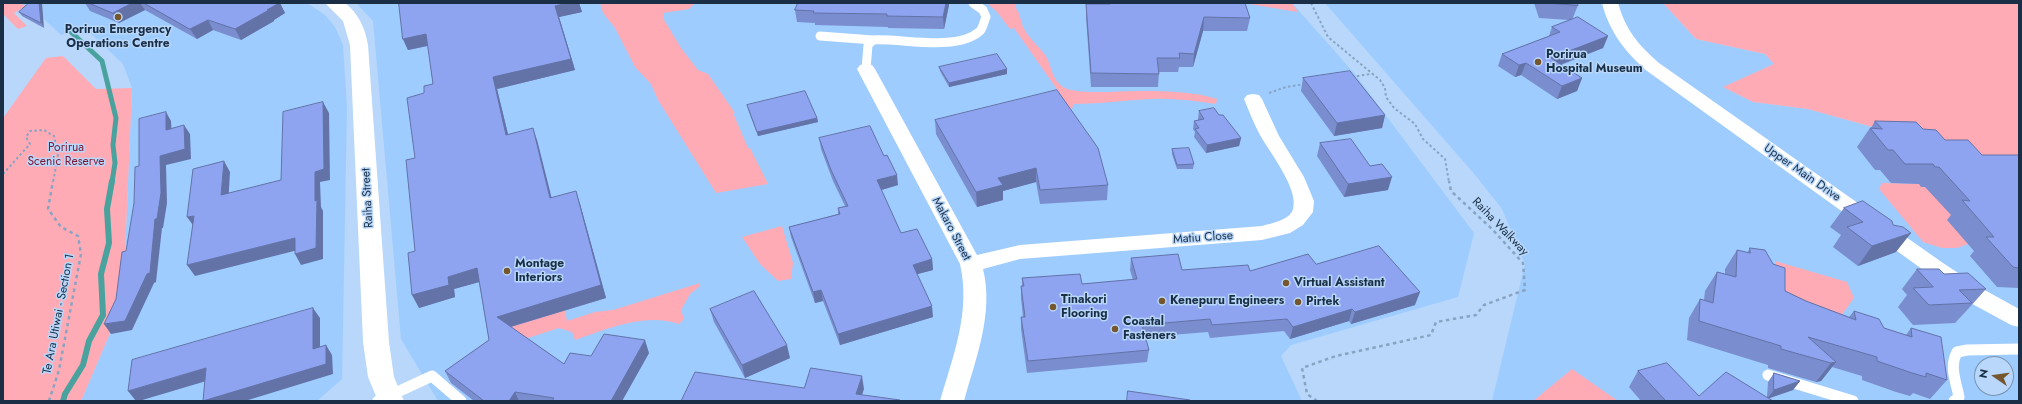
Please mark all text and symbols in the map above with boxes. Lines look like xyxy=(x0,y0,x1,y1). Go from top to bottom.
marker: Porirua Emergency Operations Centre xyxy=(113,12,123,22)
place label: Porirua Emergency Operations Centre xyxy=(65,23,171,51)
place label: Porirua Hospital Museum xyxy=(1546,48,1643,76)
marker: Porirua Hospital Museum xyxy=(1533,57,1543,67)
park label: Porirua Scenic Reserve xyxy=(28,141,104,169)
street label: Upper Main Drive xyxy=(1761,141,1843,205)
street label: Raiha Street xyxy=(359,168,377,228)
street label: Makaro Street xyxy=(928,195,974,263)
street label: Raiha Walkway xyxy=(1469,195,1531,259)
street label: Matiu Close xyxy=(1173,229,1233,247)
street label: Te Ara Utiwai - Section 1 xyxy=(40,253,78,375)
place label: Montage Interiors xyxy=(515,257,564,285)
marker: Montage Interiors xyxy=(502,266,512,276)
place label: Virtual Assistant xyxy=(1294,276,1385,290)
marker: Virtual Assistant xyxy=(1281,278,1291,288)
place label: Tinakori Flooring xyxy=(1061,293,1107,321)
place label: Kenepuru Engineers xyxy=(1170,294,1284,308)
place label: Pirtek xyxy=(1306,295,1339,309)
marker: Kenepuru Engineers xyxy=(1157,296,1167,306)
marker: Pirtek xyxy=(1293,297,1303,307)
marker: Tinakori Flooring xyxy=(1048,302,1058,312)
place label: Coastal Fasteners xyxy=(1123,315,1176,343)
marker: Coastal Fasteners xyxy=(1110,324,1120,334)
north arrow xyxy=(1974,356,2014,396)
text: N xyxy=(1975,367,1992,380)

